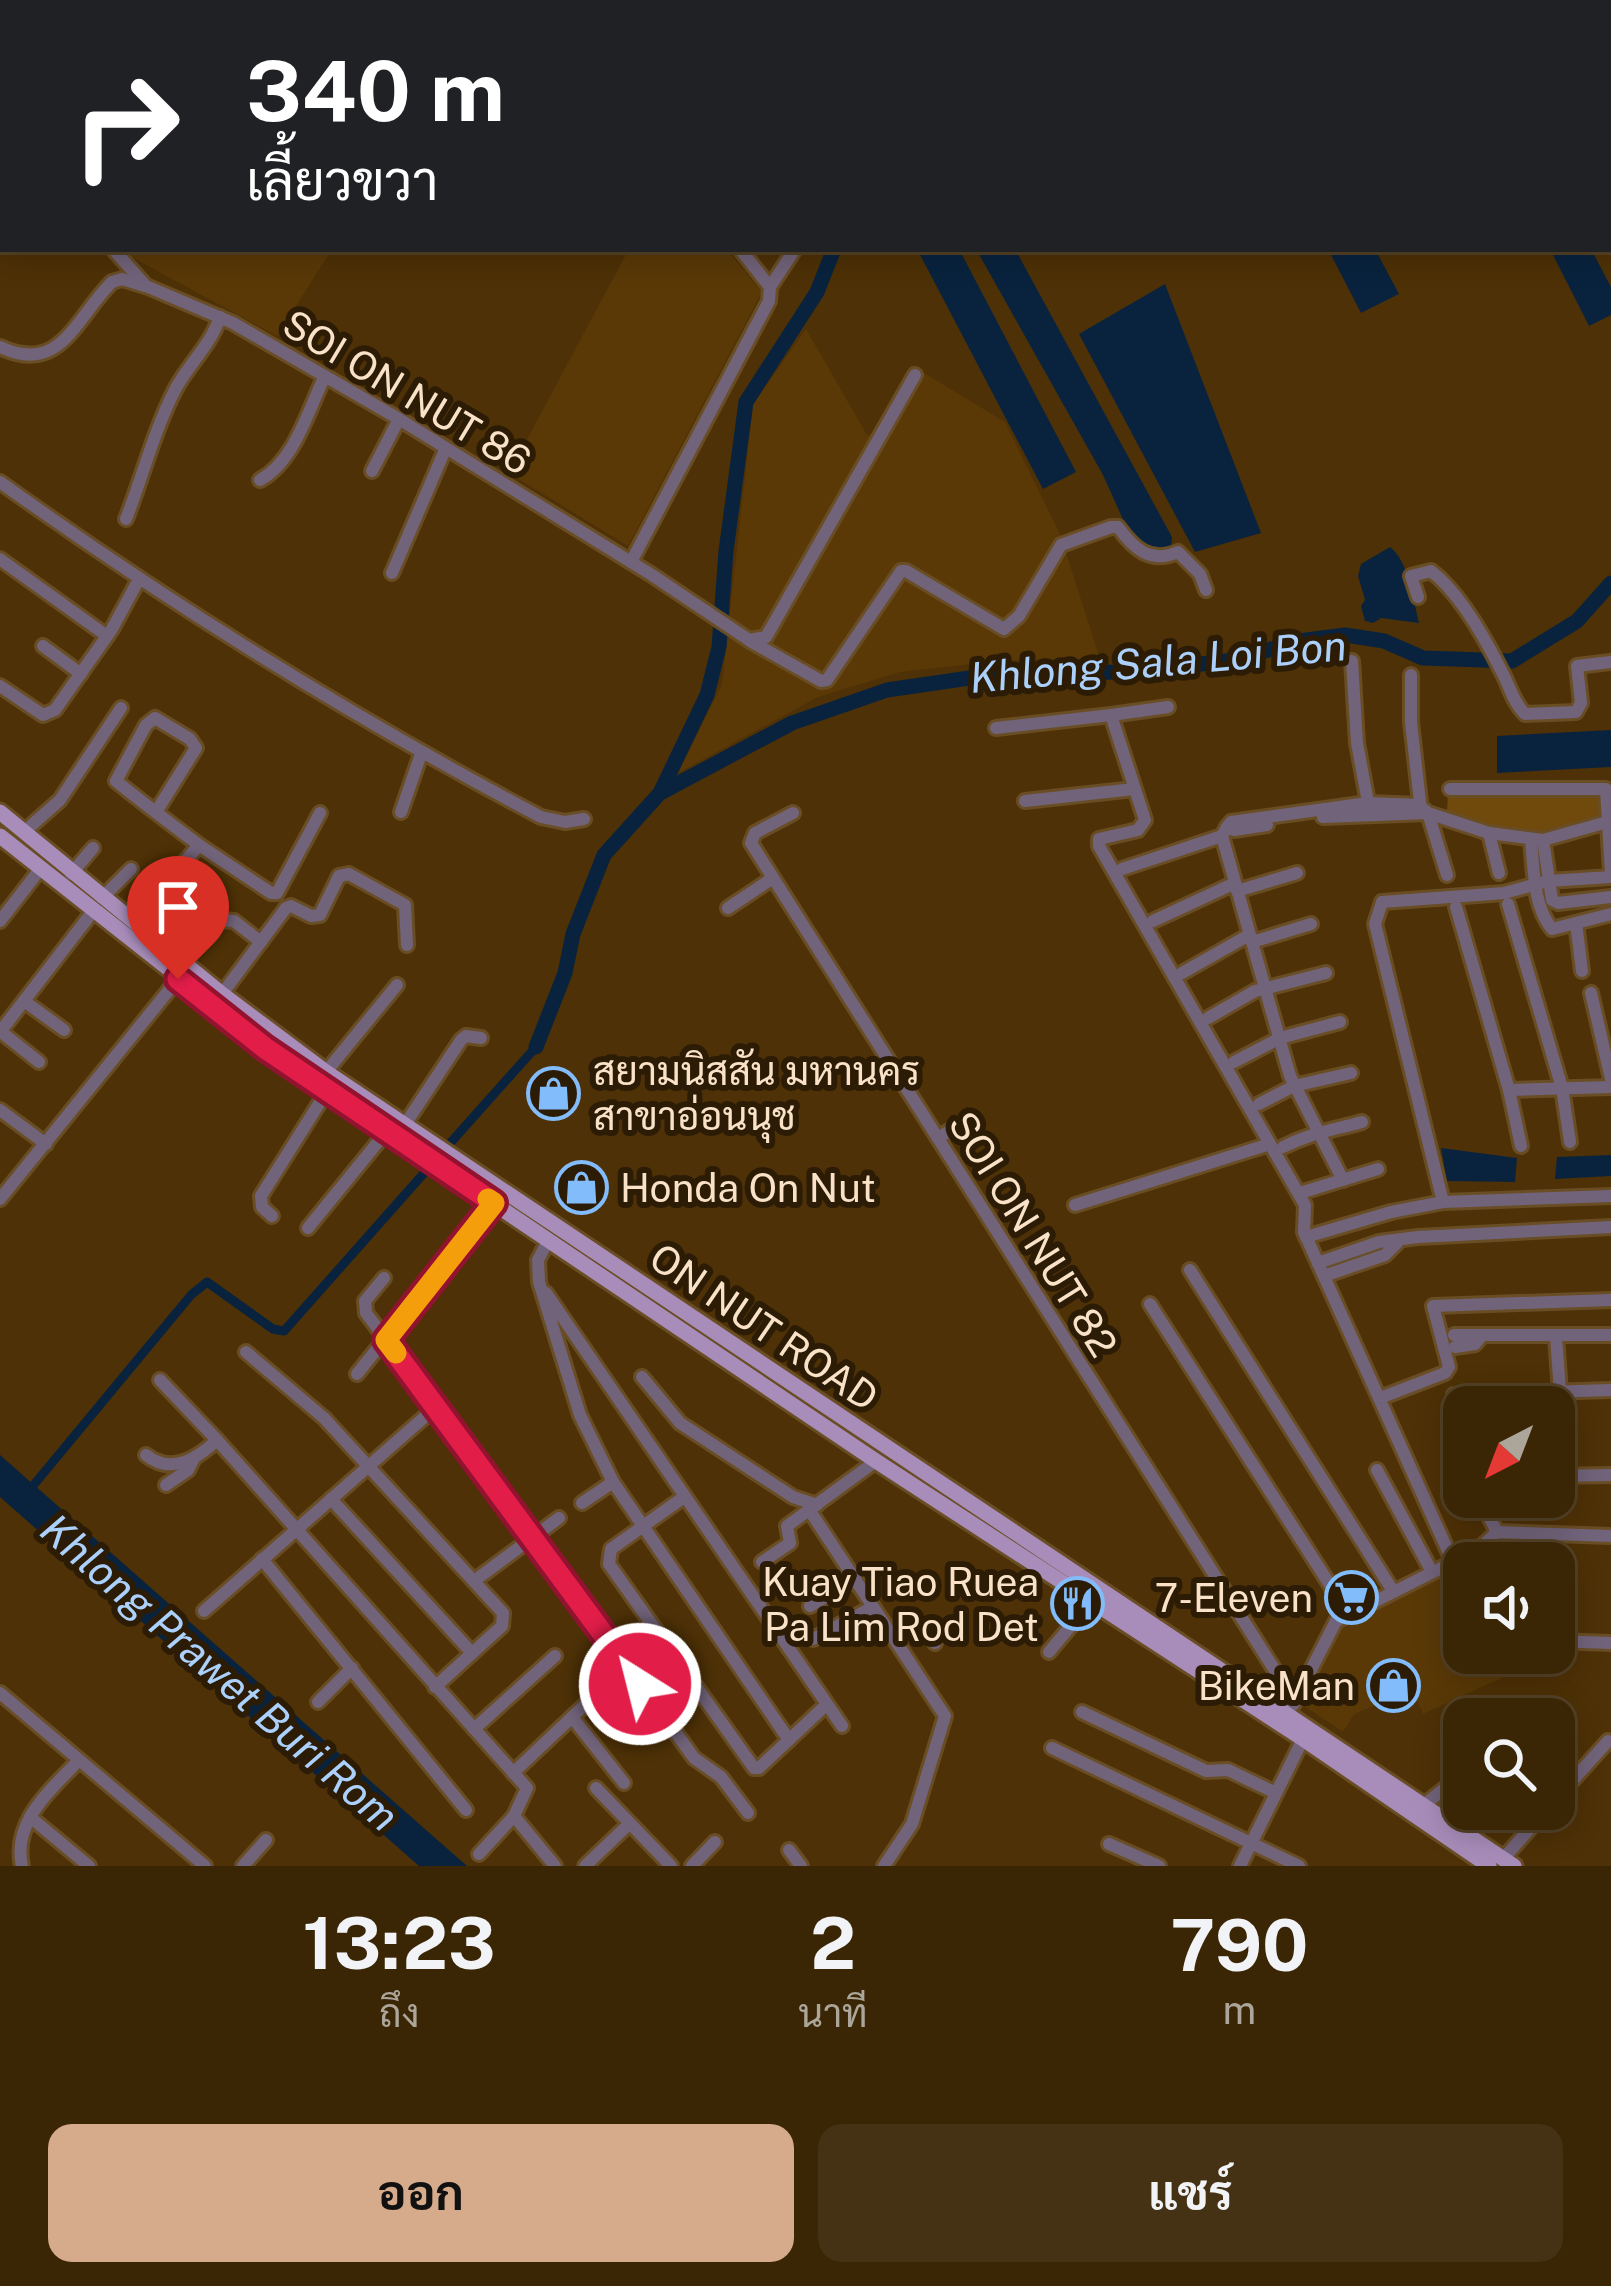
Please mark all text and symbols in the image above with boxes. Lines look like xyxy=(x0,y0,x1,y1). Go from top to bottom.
text: 340 m xyxy=(246,41,505,140)
icon: right xyxy=(48,48,204,204)
text: เลี้ยวขวา xyxy=(246,149,439,212)
street label: SOI ON NUT 86 xyxy=(275,300,539,484)
water label: Khlong Sala Loi Bon xyxy=(968,620,1348,702)
pin xyxy=(127,856,229,979)
icon: arrive xyxy=(145,874,211,940)
place label: สยามนิสสัน มหานคร สาขาอ่อนนุช xyxy=(593,1048,920,1143)
shop icon: สยามนิสสัน มหานคร สาขาอ่อนนุช xyxy=(526,1065,582,1121)
street label: SOI ON NUT 82 xyxy=(939,1103,1127,1365)
shop icon: Honda On Nut xyxy=(553,1160,609,1216)
place label: Honda On Nut xyxy=(620,1165,876,1211)
street label: ON NUT ROAD xyxy=(641,1234,887,1420)
north arrow xyxy=(1443,1386,1575,1518)
map controls xyxy=(1443,1386,1575,1830)
water label: Khlong Prawet Buri Rom xyxy=(31,1504,409,1840)
button: sound xyxy=(1443,1542,1575,1674)
place label: Kuay Tiao Ruea Pa Lim Rod Det xyxy=(762,1559,1039,1650)
supermarket icon: 7-Eleven xyxy=(1324,1570,1380,1626)
place label: 7-Eleven xyxy=(1155,1575,1313,1621)
restaurant icon: Kuay Tiao Ruea Pa Lim Rod Det xyxy=(1050,1576,1106,1632)
position arrow xyxy=(577,1621,703,1747)
shop icon: BikeMan xyxy=(1366,1658,1422,1714)
place label: BikeMan xyxy=(1198,1663,1355,1709)
button: search xyxy=(1443,1698,1575,1830)
text: 13:23 xyxy=(303,1901,496,1985)
text: 2 xyxy=(810,1901,856,1985)
text: 790 xyxy=(1170,1903,1308,1987)
text: m xyxy=(1223,1987,1256,2033)
text: ถึง xyxy=(379,1990,419,2036)
text: นาที xyxy=(798,1990,868,2036)
button: ออก xyxy=(48,2124,794,2262)
button: แชร์ xyxy=(818,2124,1563,2262)

